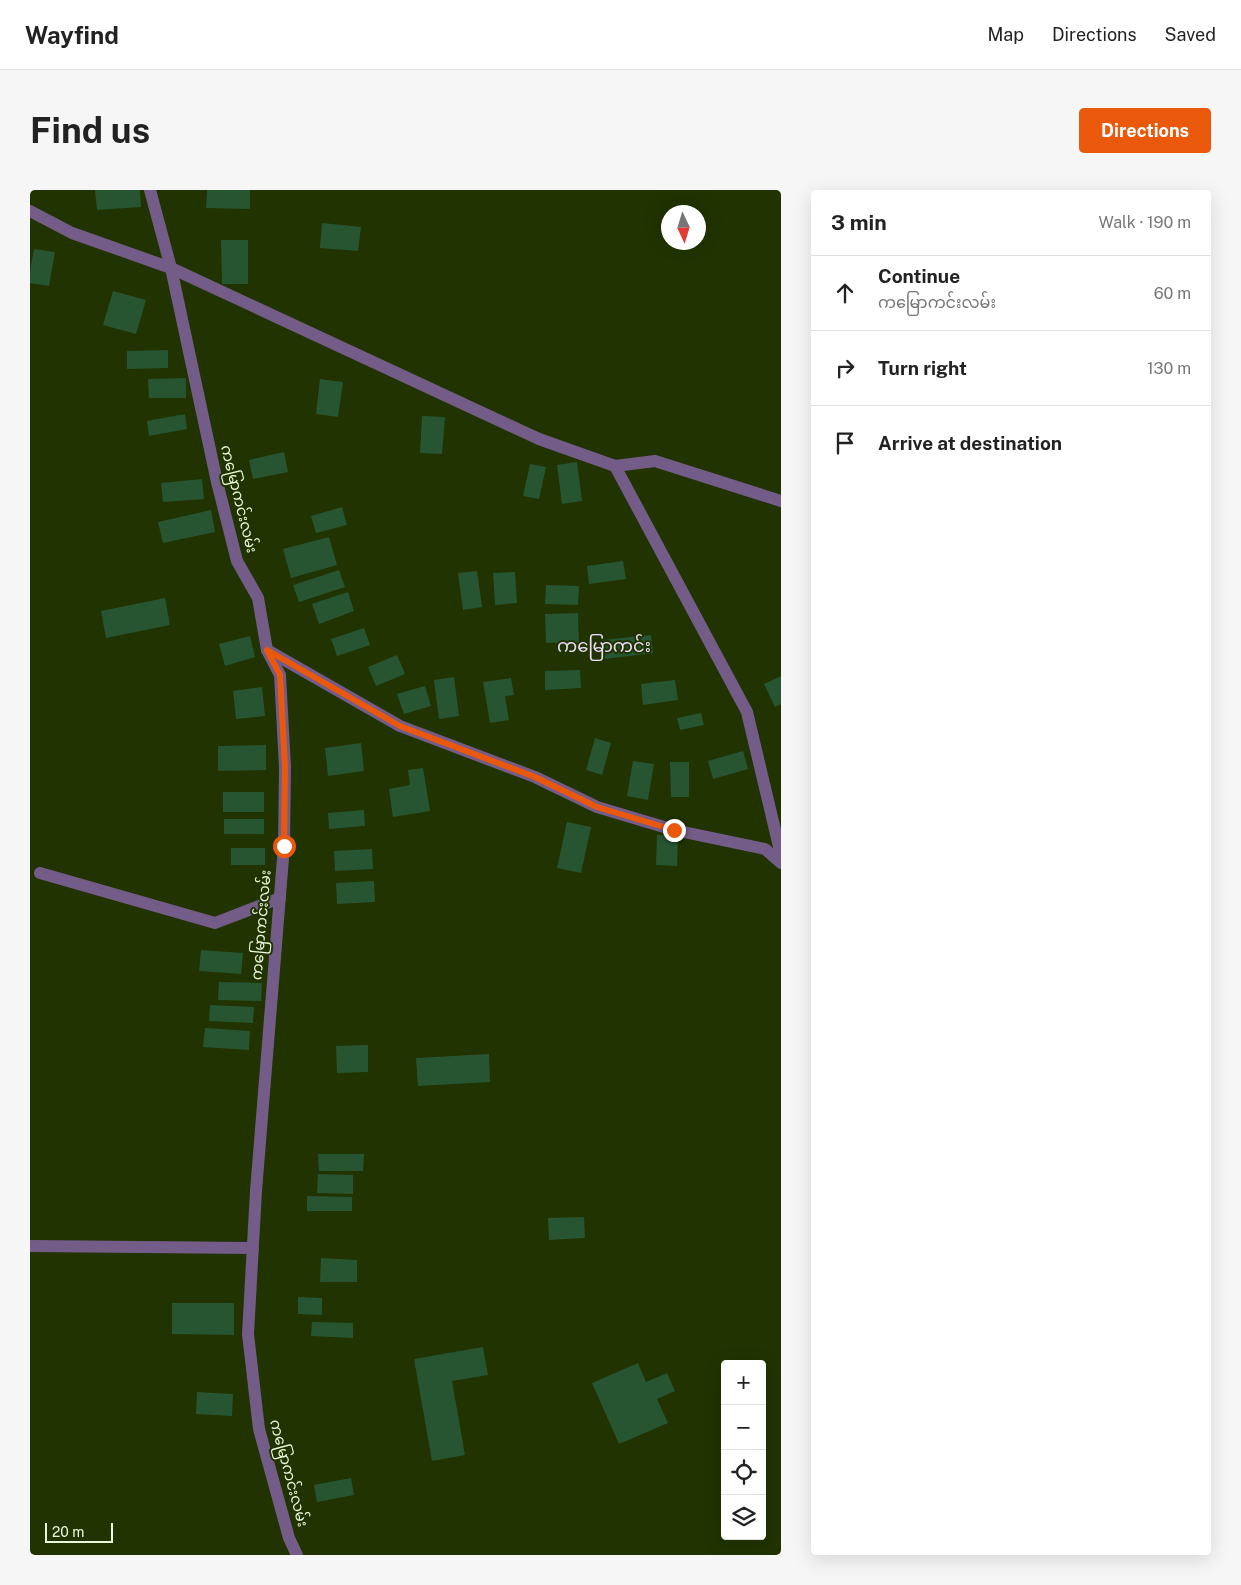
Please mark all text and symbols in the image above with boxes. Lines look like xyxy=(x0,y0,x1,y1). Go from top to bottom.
text: Wayfind xyxy=(25,21,119,49)
text: Map xyxy=(987,24,1024,45)
text: Directions xyxy=(1052,24,1137,45)
text: Saved xyxy=(1165,24,1216,45)
button: Directions xyxy=(1079,108,1211,153)
text: Find us xyxy=(30,110,150,151)
north arrow xyxy=(661,205,706,250)
text: 3 min xyxy=(831,210,887,235)
text: Walk · 190 m xyxy=(1099,213,1191,232)
text: Continue xyxy=(878,265,960,287)
icon: ahead xyxy=(831,279,859,307)
text: 60 m xyxy=(1154,284,1191,303)
text: ကမြောကင်းလမ်း xyxy=(878,293,996,312)
icon: right xyxy=(831,354,859,382)
text: Turn right xyxy=(878,357,967,379)
text: 130 m xyxy=(1147,359,1191,378)
icon: arrive xyxy=(831,429,859,457)
text: Arrive at destination xyxy=(878,432,1062,454)
street label: ကမြောကင်းလမ်း xyxy=(214,443,262,556)
district label: ကမြောကင်း xyxy=(557,633,651,661)
route end xyxy=(663,819,686,842)
route start xyxy=(273,835,296,858)
street label: ကမြောကင်းလမ်း xyxy=(246,869,278,981)
map controls xyxy=(721,1360,766,1540)
button: + xyxy=(721,1360,766,1405)
button: − xyxy=(721,1405,766,1450)
street label: ကမြောကင်းလမ်း xyxy=(263,1417,313,1530)
button: locate xyxy=(721,1450,766,1495)
button: layers xyxy=(721,1495,766,1540)
scale bar xyxy=(45,1520,112,1543)
text: 20 m xyxy=(52,1524,84,1540)

